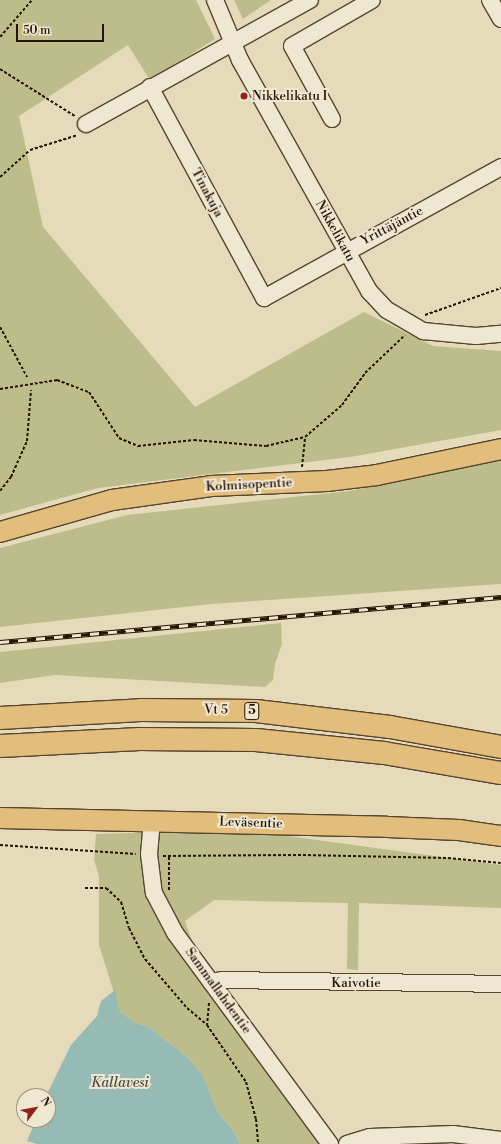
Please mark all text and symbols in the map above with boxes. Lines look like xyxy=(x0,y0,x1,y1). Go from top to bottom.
scale bar xyxy=(18,16,106,42)
text: 50 m xyxy=(23,23,51,38)
place label: Nikkelikatu I xyxy=(252,88,328,104)
marker: Nikkelikatu I xyxy=(239,91,249,101)
street label: Tinakuja xyxy=(188,166,226,220)
street label: Nikkelikatu xyxy=(312,198,358,264)
street label: Yrittäjäntie xyxy=(358,203,426,249)
street label: Kolmisopentie xyxy=(205,475,293,495)
road number: 5 xyxy=(244,701,260,721)
street label: Vt 5 xyxy=(204,702,228,718)
street label: Leväsentie xyxy=(219,814,283,832)
street label: Sammallahdentie xyxy=(182,945,254,1037)
street label: Kaivotie xyxy=(331,975,381,991)
water label: Kallavesi xyxy=(91,1075,149,1091)
north arrow xyxy=(16,1088,56,1128)
text: N xyxy=(37,1095,54,1110)

